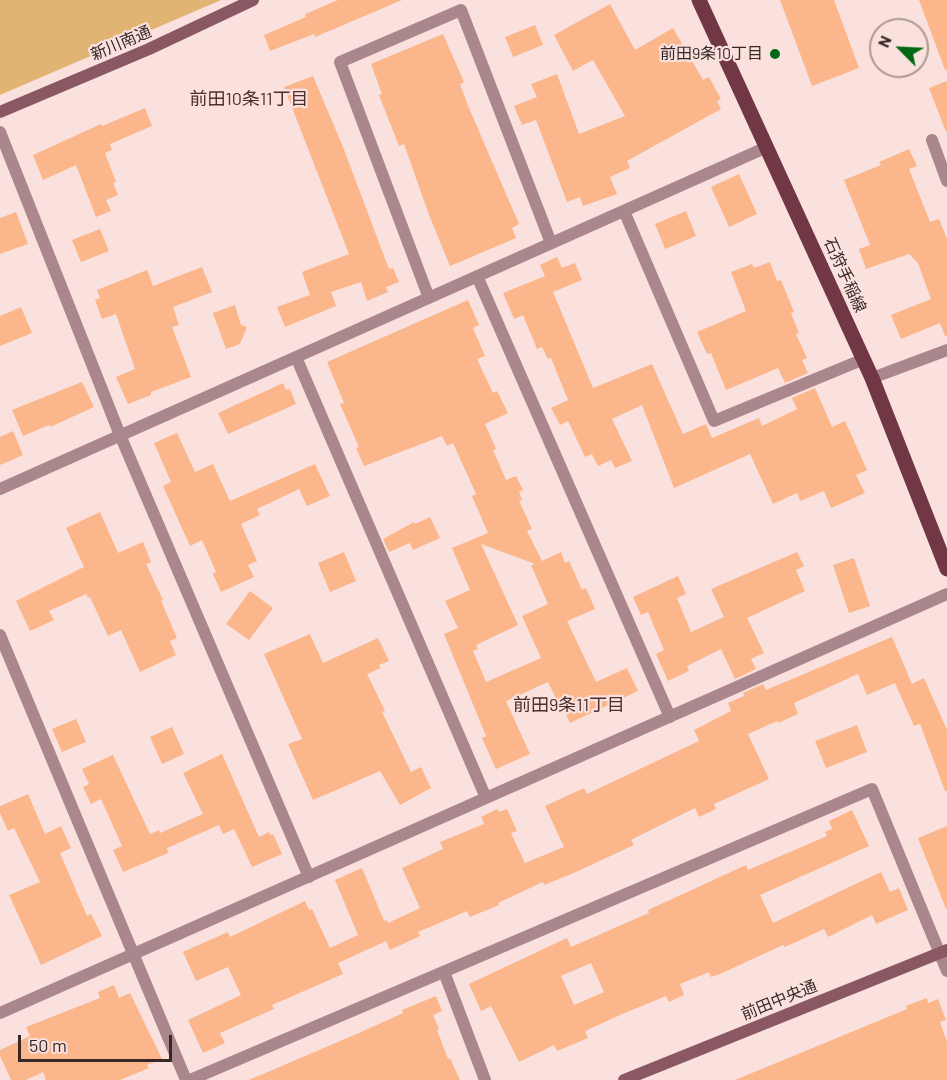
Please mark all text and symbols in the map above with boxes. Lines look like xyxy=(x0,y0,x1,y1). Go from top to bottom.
north arrow xyxy=(869,18,929,78)
street label: 新川南通 xyxy=(88,22,154,64)
text: N xyxy=(873,33,895,50)
place label: 前田9条10丁目 xyxy=(660,44,763,64)
marker: 前田9条10丁目 xyxy=(768,47,782,61)
district label: 前田10条11丁目 xyxy=(189,88,309,110)
street label: 石狩手稲線 xyxy=(820,235,870,315)
district label: 前田9条11丁目 xyxy=(513,694,625,716)
street label: 前田中央通 xyxy=(738,976,820,1024)
scale bar xyxy=(21,1023,176,1061)
text: 50 m xyxy=(29,1034,67,1056)

